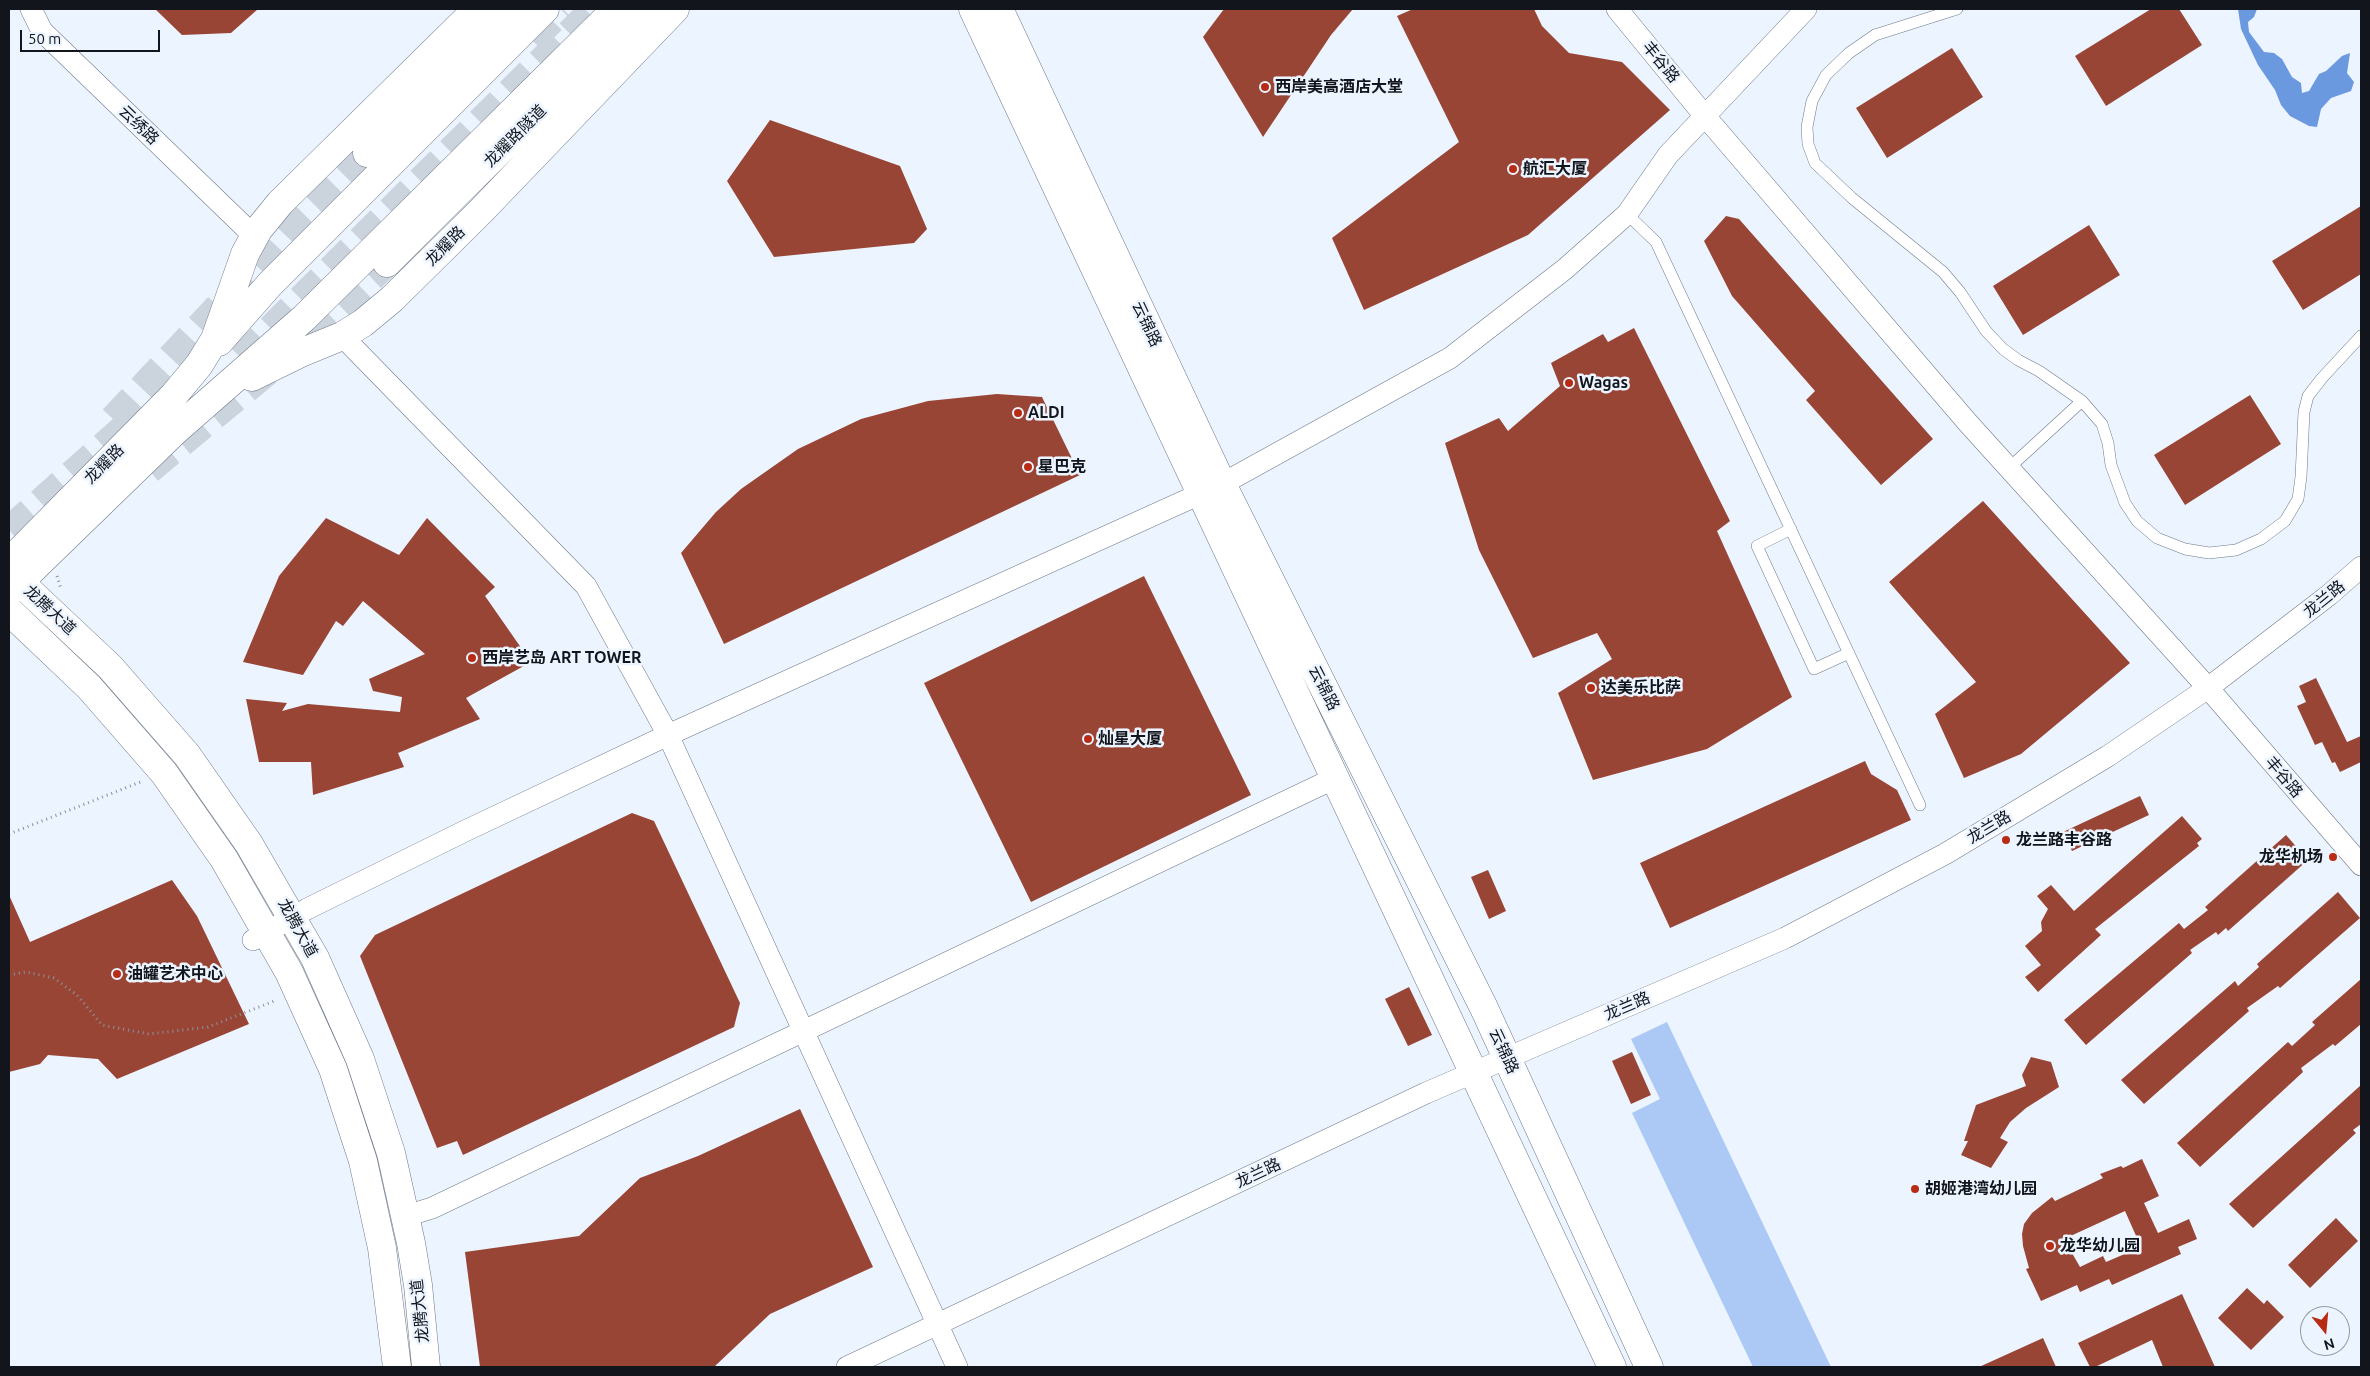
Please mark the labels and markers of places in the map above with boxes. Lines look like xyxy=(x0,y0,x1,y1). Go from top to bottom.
place label: 西岸美高酒店大堂 xyxy=(1275,77,1403,97)
marker: 西岸美高酒店大堂 xyxy=(1259,81,1271,93)
place label: 航汇大厦 xyxy=(1523,159,1587,179)
marker: 航汇大厦 xyxy=(1507,163,1519,175)
place label: Wagas xyxy=(1579,373,1628,393)
marker: Wagas xyxy=(1563,377,1575,389)
place label: ALDI xyxy=(1028,403,1065,423)
marker: ALDI xyxy=(1012,407,1024,419)
place label: 星巴克 xyxy=(1038,457,1086,477)
marker: 星巴克 xyxy=(1022,461,1034,473)
place label: 西岸艺岛 ART TOWER xyxy=(482,648,642,668)
marker: 西岸艺岛 ART TOWER xyxy=(466,652,478,664)
place label: 达美乐比萨 xyxy=(1601,678,1681,698)
marker: 达美乐比萨 xyxy=(1585,682,1597,694)
place label: 灿星大厦 xyxy=(1098,729,1162,749)
marker: 灿星大厦 xyxy=(1082,733,1094,745)
place label: 龙兰路丰谷路 xyxy=(2016,830,2112,850)
marker: 龙兰路丰谷路 xyxy=(2000,834,2012,846)
place label: 龙华机场 xyxy=(2259,847,2323,867)
marker: 龙华机场 xyxy=(2327,851,2339,863)
place label: 油罐艺术中心 xyxy=(127,964,223,984)
marker: 油罐艺术中心 xyxy=(111,968,123,980)
place label: 胡姬港湾幼儿园 xyxy=(1925,1179,2037,1199)
marker: 胡姬港湾幼儿园 xyxy=(1909,1183,1921,1195)
place label: 龙华幼儿园 xyxy=(2060,1236,2140,1256)
marker: 龙华幼儿园 xyxy=(2044,1240,2056,1252)

